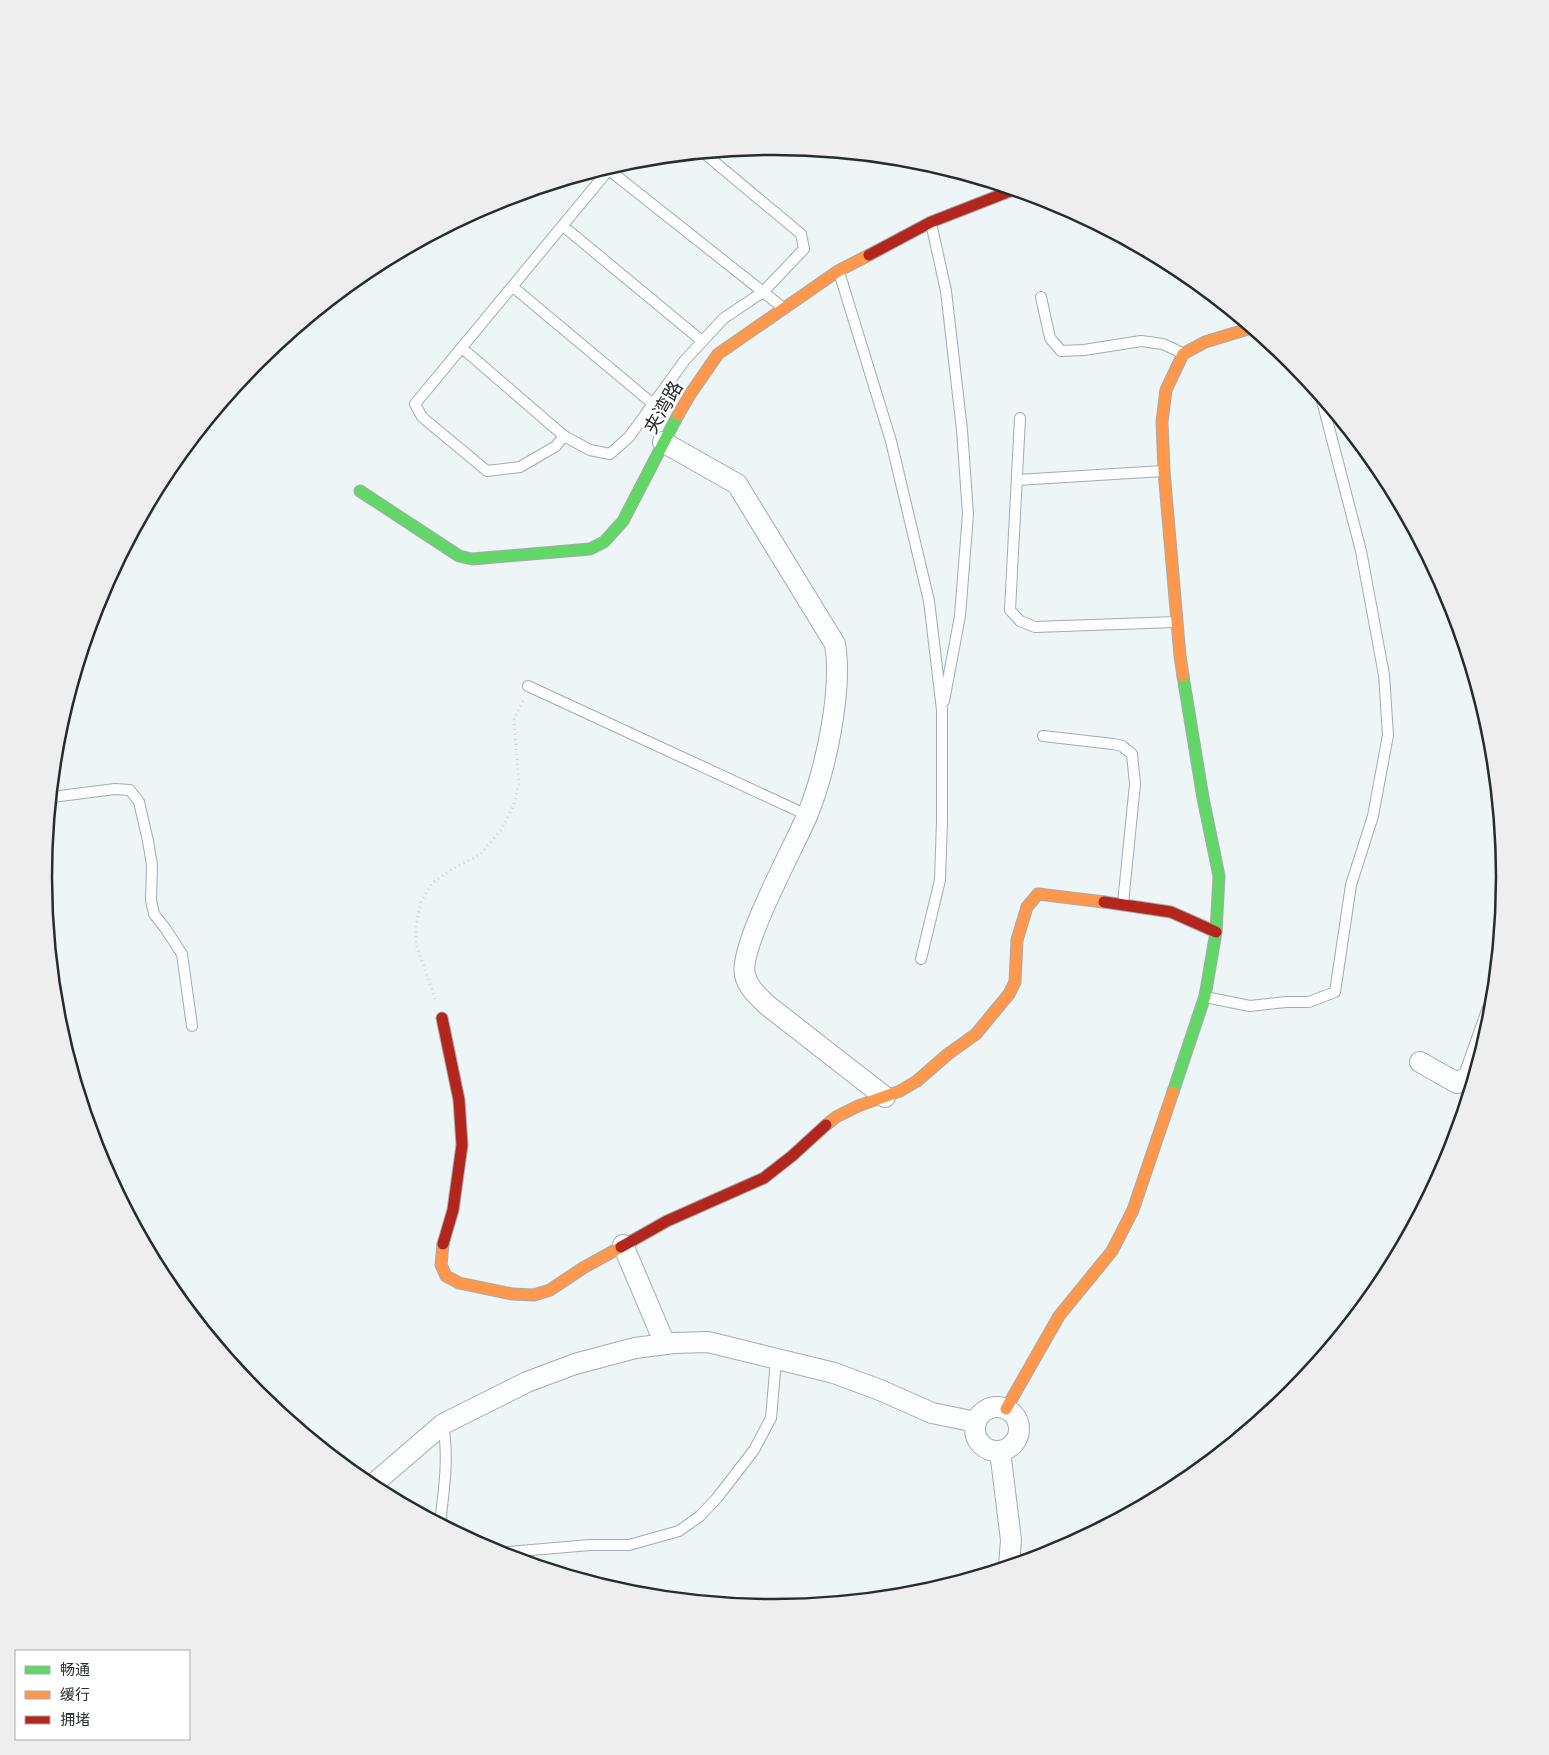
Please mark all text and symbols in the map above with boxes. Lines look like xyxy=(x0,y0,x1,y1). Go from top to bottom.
street label: 夹湾路 xyxy=(636,375,689,439)
legend xyxy=(15,1650,190,1740)
text: 畅通 xyxy=(60,1658,90,1681)
text: 缓行 xyxy=(60,1683,90,1706)
text: 拥堵 xyxy=(60,1708,90,1731)

